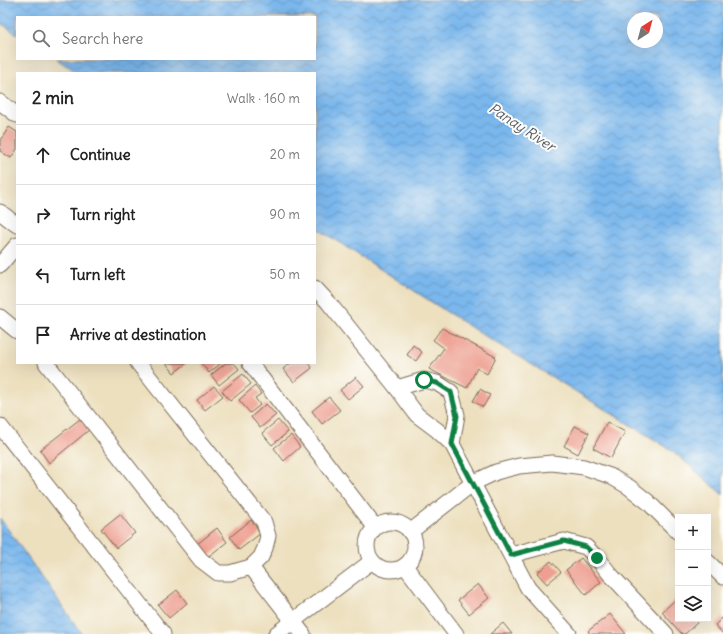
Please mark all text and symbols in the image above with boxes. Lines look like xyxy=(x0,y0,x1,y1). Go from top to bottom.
north arrow xyxy=(627,12,663,48)
search box xyxy=(16,16,316,60)
icon: search xyxy=(30,27,52,49)
text: Search here xyxy=(62,29,143,48)
text: 2 min xyxy=(32,87,74,109)
text: Walk · 160 m xyxy=(227,90,300,107)
water label: Panay River xyxy=(485,99,560,156)
icon: ahead xyxy=(32,144,54,166)
text: Continue xyxy=(70,145,131,164)
text: 20 m xyxy=(270,146,300,163)
icon: right xyxy=(32,204,54,226)
text: Turn right xyxy=(70,205,135,224)
text: 90 m xyxy=(269,206,300,223)
icon: left xyxy=(32,264,54,286)
text: Turn left xyxy=(70,265,125,284)
text: 50 m xyxy=(269,266,300,283)
icon: arrive xyxy=(32,324,54,346)
text: Arrive at destination xyxy=(70,325,206,344)
route start xyxy=(415,371,433,389)
map controls xyxy=(675,514,711,622)
button: + xyxy=(675,514,711,550)
route end xyxy=(588,549,606,567)
button: − xyxy=(675,550,711,586)
button: layers xyxy=(675,586,711,622)

